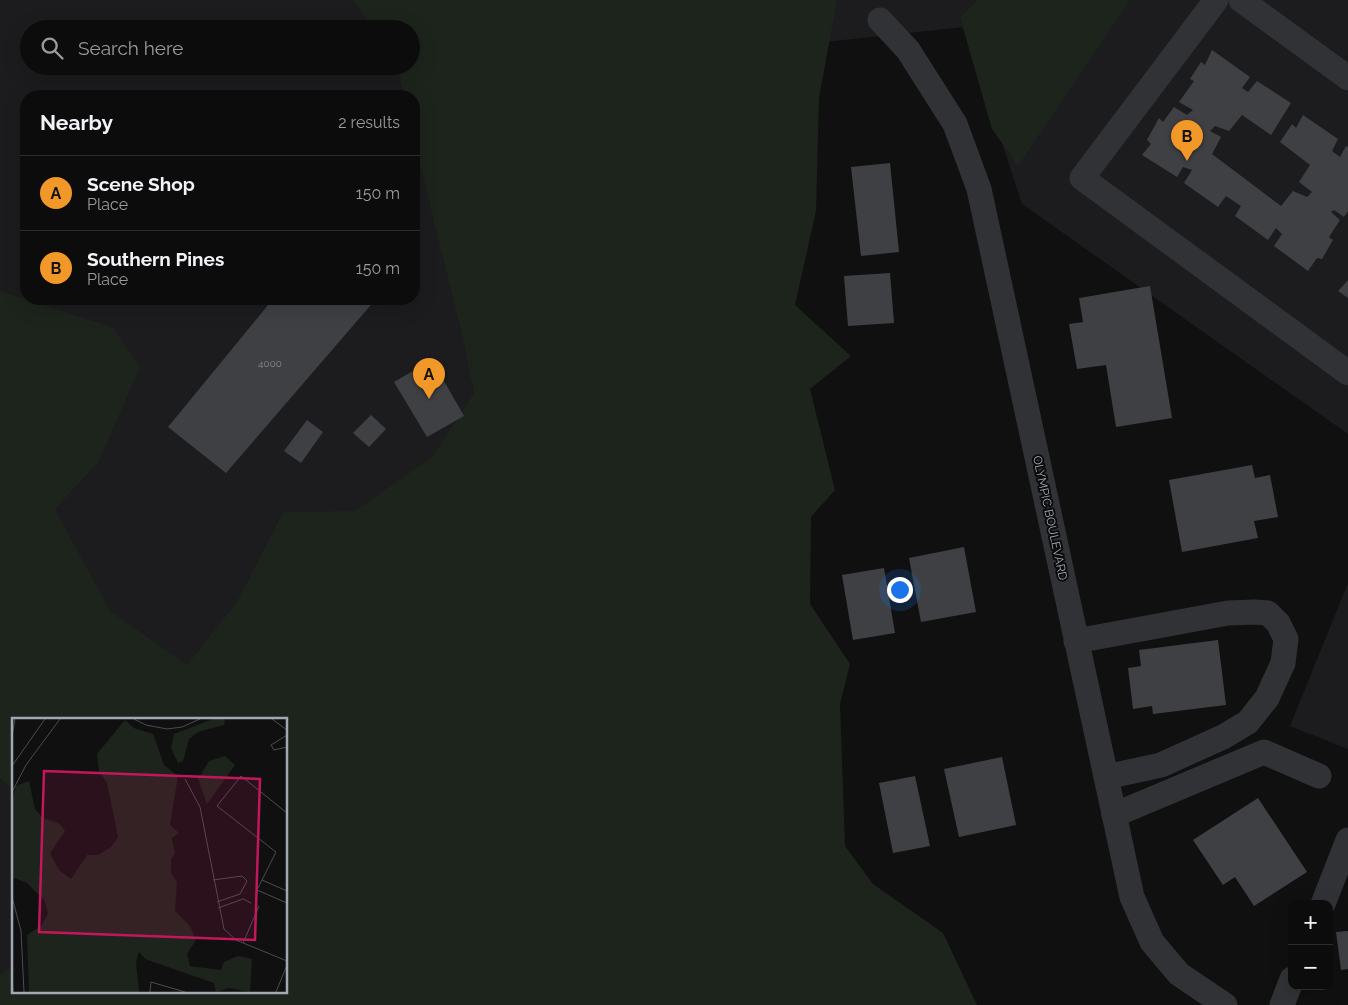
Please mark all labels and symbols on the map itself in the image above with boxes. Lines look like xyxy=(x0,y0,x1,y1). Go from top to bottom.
pin: B xyxy=(1171,120,1203,161)
house number: 4000 xyxy=(258,358,282,369)
pin: A xyxy=(413,358,445,399)
street label: OLYMPIC BOULEVARD xyxy=(1030,454,1070,582)
your location xyxy=(887,577,913,603)
inset map xyxy=(12,718,288,992)

